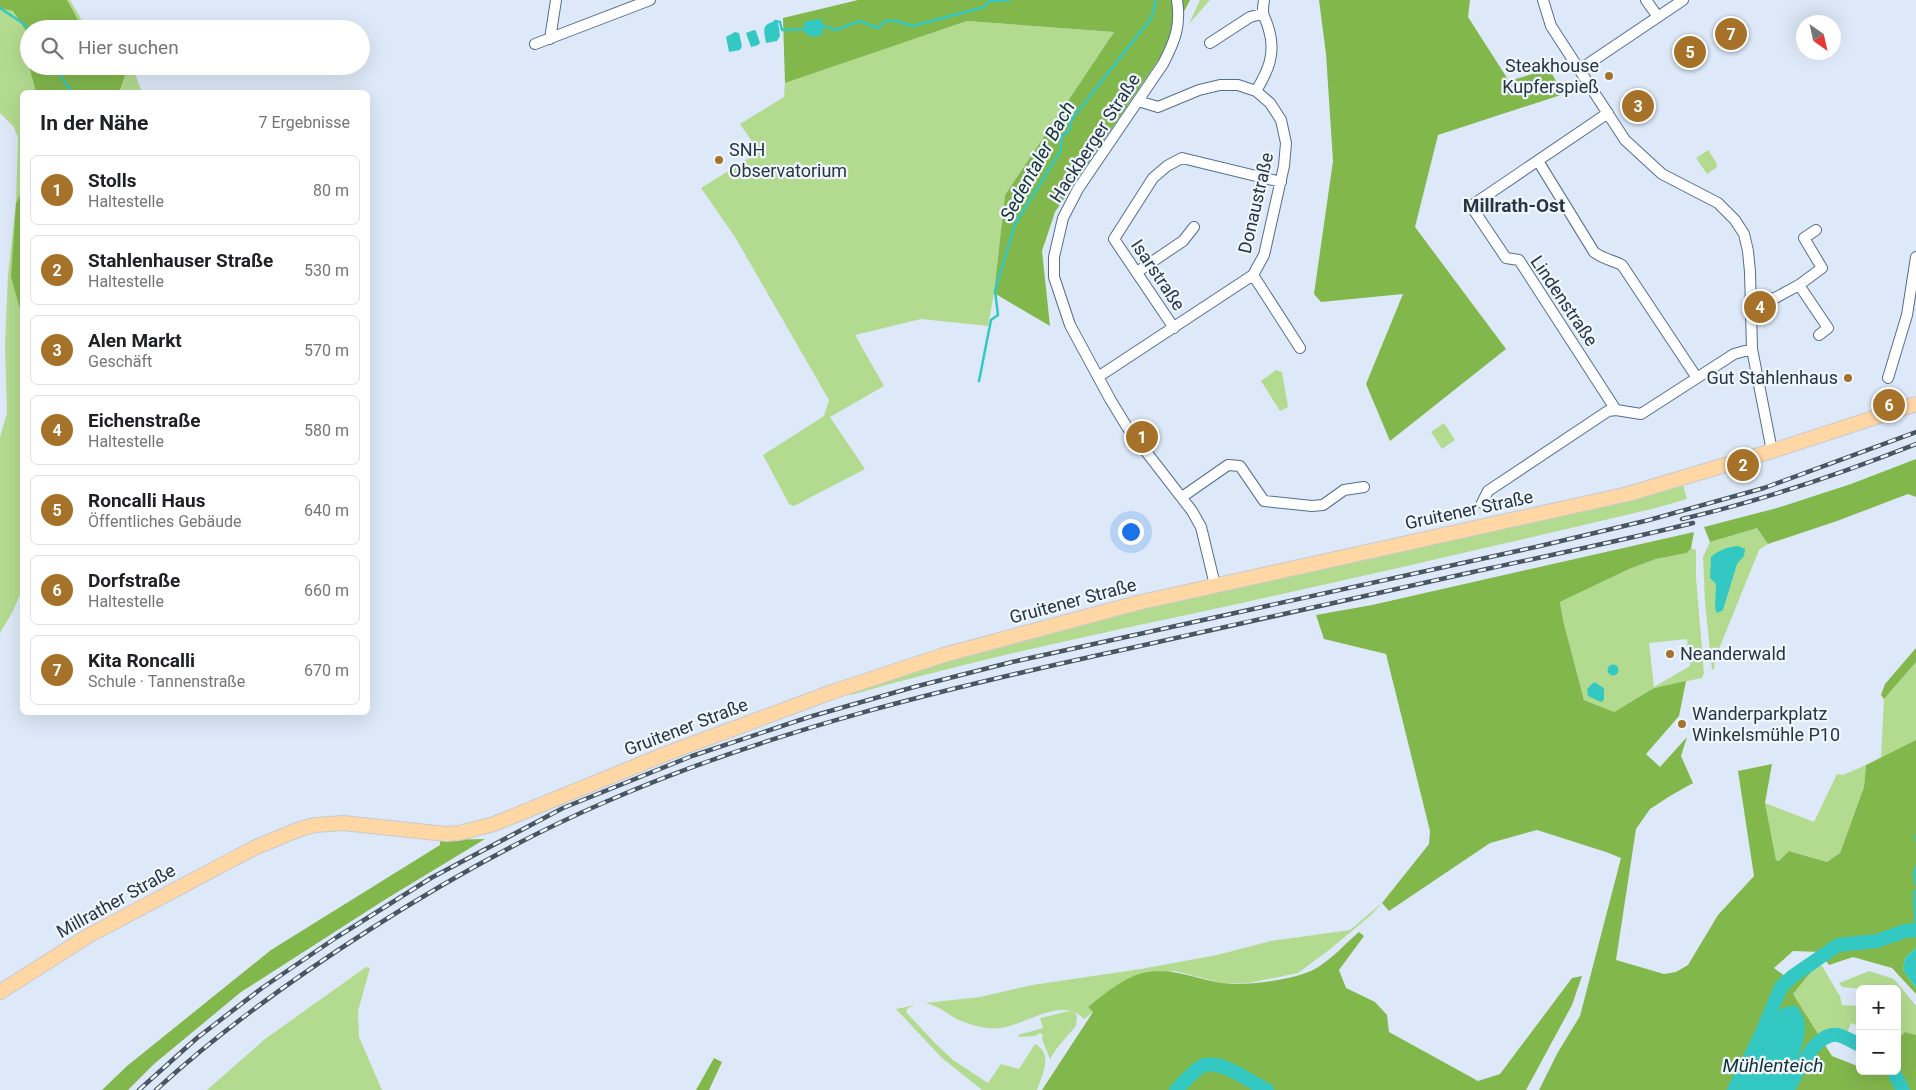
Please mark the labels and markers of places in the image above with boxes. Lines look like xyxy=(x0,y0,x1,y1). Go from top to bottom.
pin: 7 xyxy=(1715,15,1747,53)
pin: 5 xyxy=(1674,33,1706,71)
place label: Steakhouse Kupferspieß xyxy=(1502,55,1599,97)
marker: Steakhouse Kupferspieß xyxy=(1603,70,1615,82)
pin: 3 xyxy=(1622,87,1654,125)
place label: SNH Observatorium xyxy=(729,139,847,181)
marker: SNH Observatorium xyxy=(713,154,725,166)
pin: 4 xyxy=(1744,288,1776,326)
place label: Gut Stahlenhaus xyxy=(1706,367,1838,388)
marker: Gut Stahlenhaus xyxy=(1842,372,1854,384)
pin: 6 xyxy=(1873,386,1905,424)
pin: 1 xyxy=(1126,418,1158,456)
pin: 2 xyxy=(1727,446,1759,484)
place label: Neanderwald xyxy=(1680,643,1786,664)
marker: Neanderwald xyxy=(1664,648,1676,660)
place label: Wanderparkplatz Winkelsmühle P10 xyxy=(1692,703,1840,745)
marker: Wanderparkplatz Winkelsmühle P10 xyxy=(1676,718,1688,730)

